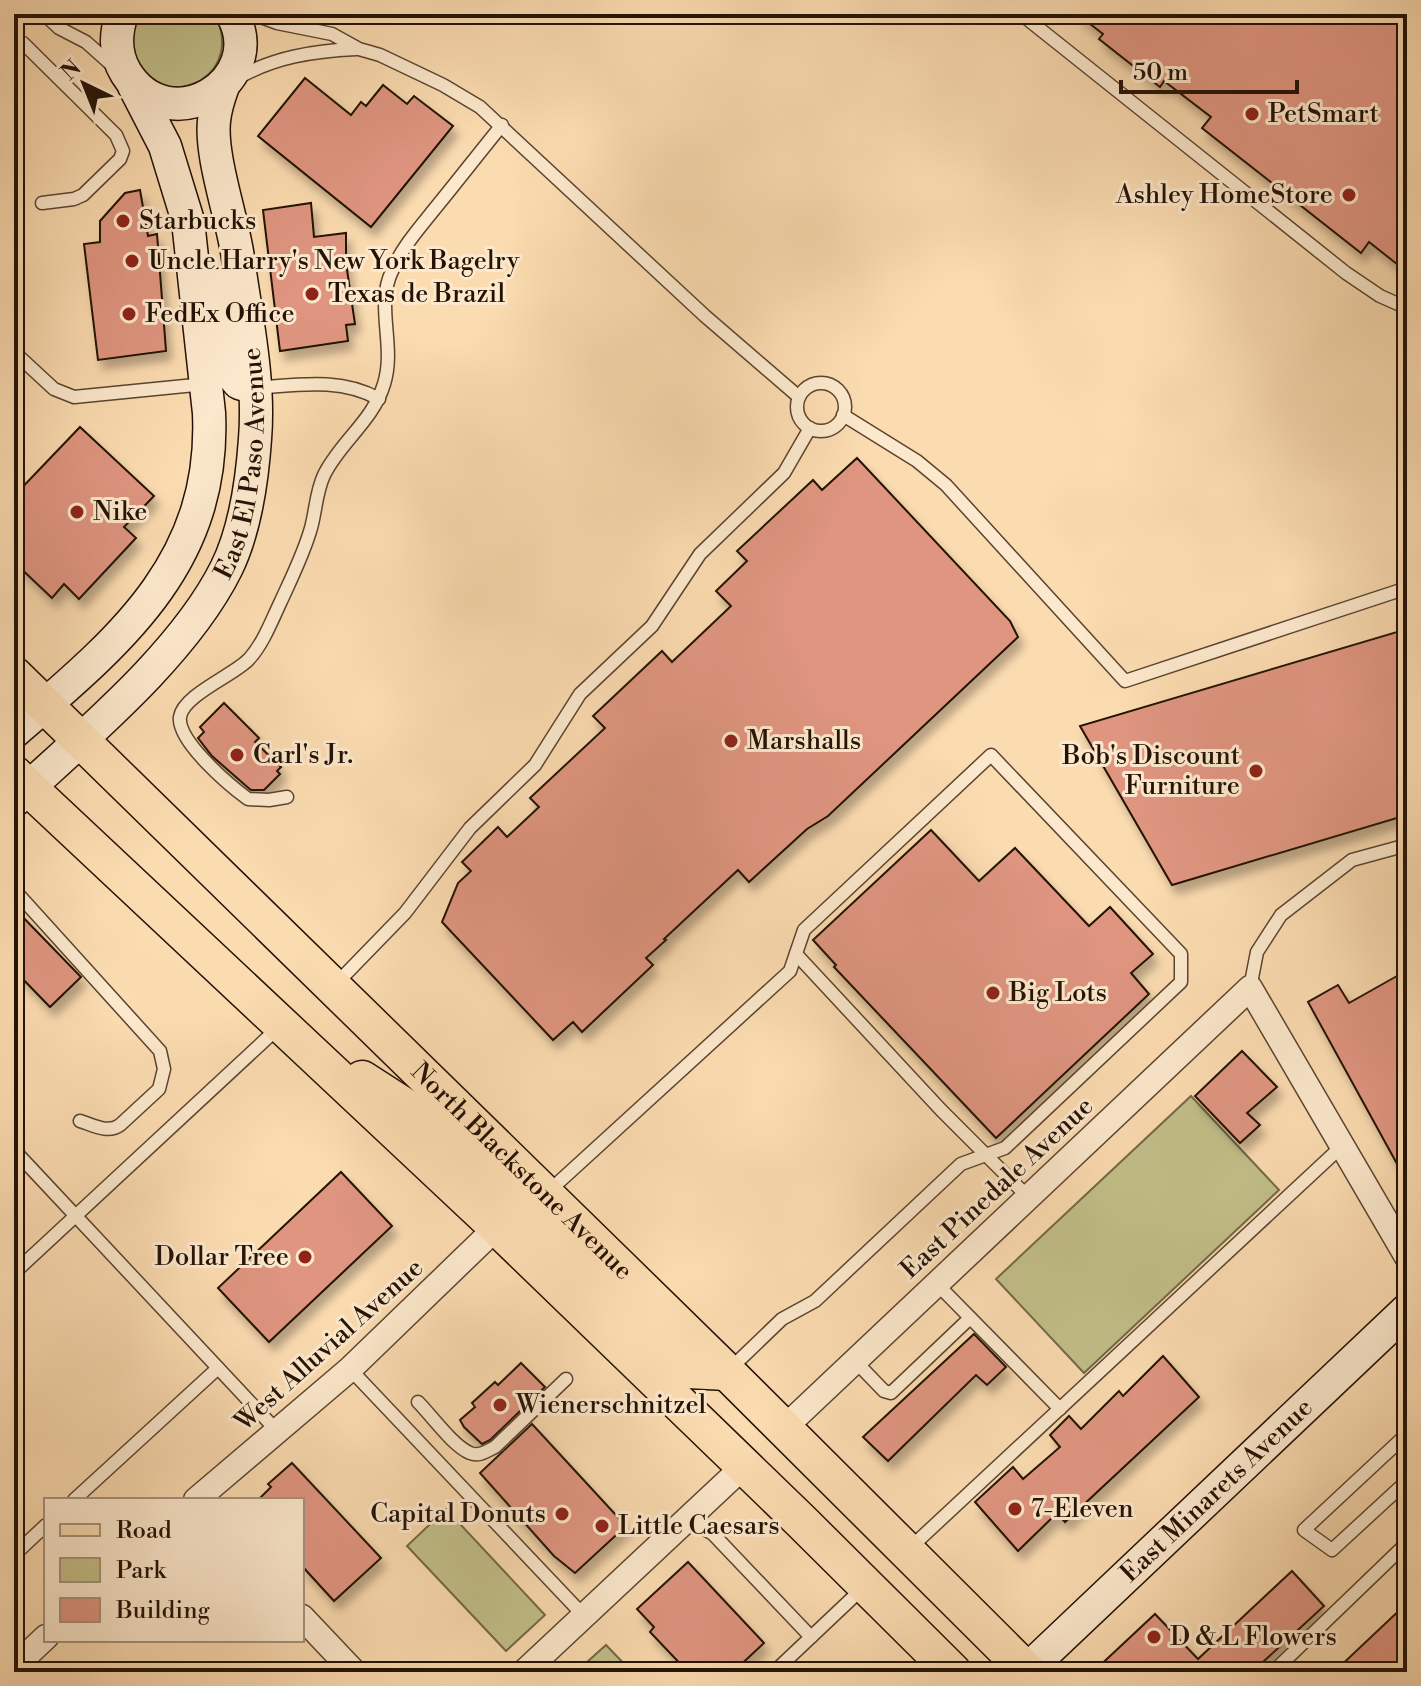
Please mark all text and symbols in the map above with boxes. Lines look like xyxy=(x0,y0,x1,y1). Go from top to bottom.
north arrow xyxy=(44,44,124,124)
scale bar xyxy=(1121,44,1297,94)
text: N xyxy=(56,54,87,86)
text: 50 m xyxy=(1133,58,1188,88)
place label: PetSmart xyxy=(1268,98,1379,130)
marker: PetSmart xyxy=(1243,105,1261,123)
place label: Ashley HomeStore xyxy=(1115,179,1333,211)
marker: Ashley HomeStore xyxy=(1340,186,1358,204)
place label: Starbucks xyxy=(139,205,257,237)
marker: Starbucks xyxy=(114,212,132,230)
place label: Uncle Harry's New York Bagelry xyxy=(148,245,520,277)
marker: Uncle Harry's New York Bagelry xyxy=(123,252,141,270)
place label: Texas de Brazil xyxy=(328,278,505,310)
marker: Texas de Brazil xyxy=(303,285,321,303)
place label: FedEx Office xyxy=(145,298,295,330)
marker: FedEx Office xyxy=(120,305,138,323)
street label: East El Paso Avenue xyxy=(207,346,272,585)
place label: Nike xyxy=(93,496,147,528)
marker: Nike xyxy=(68,503,86,521)
place label: Marshalls xyxy=(747,725,861,757)
marker: Marshalls xyxy=(722,732,740,750)
place label: Carl's Jr. xyxy=(253,739,353,771)
place label: Bob's Discount Furniture xyxy=(1061,740,1240,802)
marker: Carl's Jr. xyxy=(228,746,246,764)
marker: Bob's Discount Furniture xyxy=(1247,762,1265,780)
place label: Big Lots xyxy=(1008,977,1107,1009)
marker: Big Lots xyxy=(984,984,1002,1002)
street label: North Blackstone Avenue xyxy=(404,1056,639,1287)
street label: East Pinedale Avenue xyxy=(894,1090,1100,1286)
place label: Dollar Tree xyxy=(155,1241,289,1273)
marker: Dollar Tree xyxy=(296,1248,314,1266)
street label: West Alluvial Avenue xyxy=(227,1252,430,1439)
place label: Wienerschnitzel xyxy=(515,1389,707,1421)
street label: East Minarets Avenue xyxy=(1114,1392,1320,1589)
marker: Wienerschnitzel xyxy=(491,1396,509,1414)
place label: 7-Eleven xyxy=(1031,1493,1133,1525)
legend xyxy=(44,1498,304,1642)
place label: Capital Donuts xyxy=(370,1498,546,1530)
marker: 7-Eleven xyxy=(1006,1500,1024,1518)
marker: Capital Donuts xyxy=(553,1505,571,1523)
place label: Little Caesars xyxy=(618,1510,780,1542)
text: Road xyxy=(116,1516,172,1546)
marker: Little Caesars xyxy=(593,1517,611,1535)
text: Park xyxy=(116,1556,167,1586)
text: Building xyxy=(115,1596,210,1626)
place label: D & L Flowers xyxy=(1170,1621,1337,1653)
marker: D & L Flowers xyxy=(1145,1628,1163,1646)

